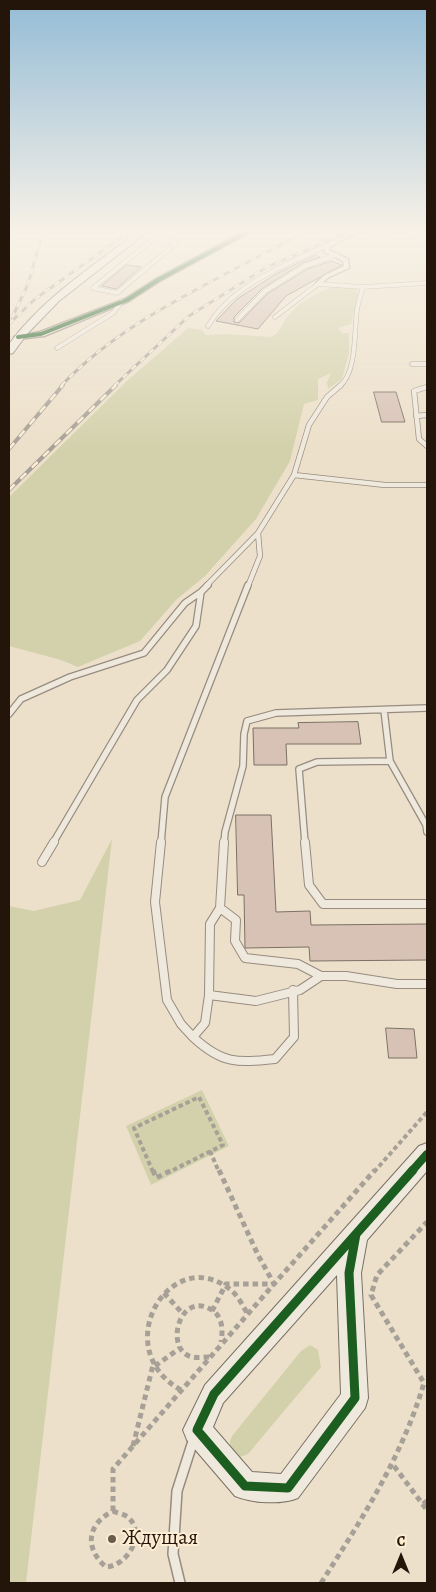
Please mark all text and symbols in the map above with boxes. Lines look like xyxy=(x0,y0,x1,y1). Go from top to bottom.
place label: Ждущая xyxy=(122,1526,198,1552)
north arrow xyxy=(376,1532,426,1582)
text: С xyxy=(397,1532,405,1551)
marker: Ждущая xyxy=(106,1533,118,1545)

